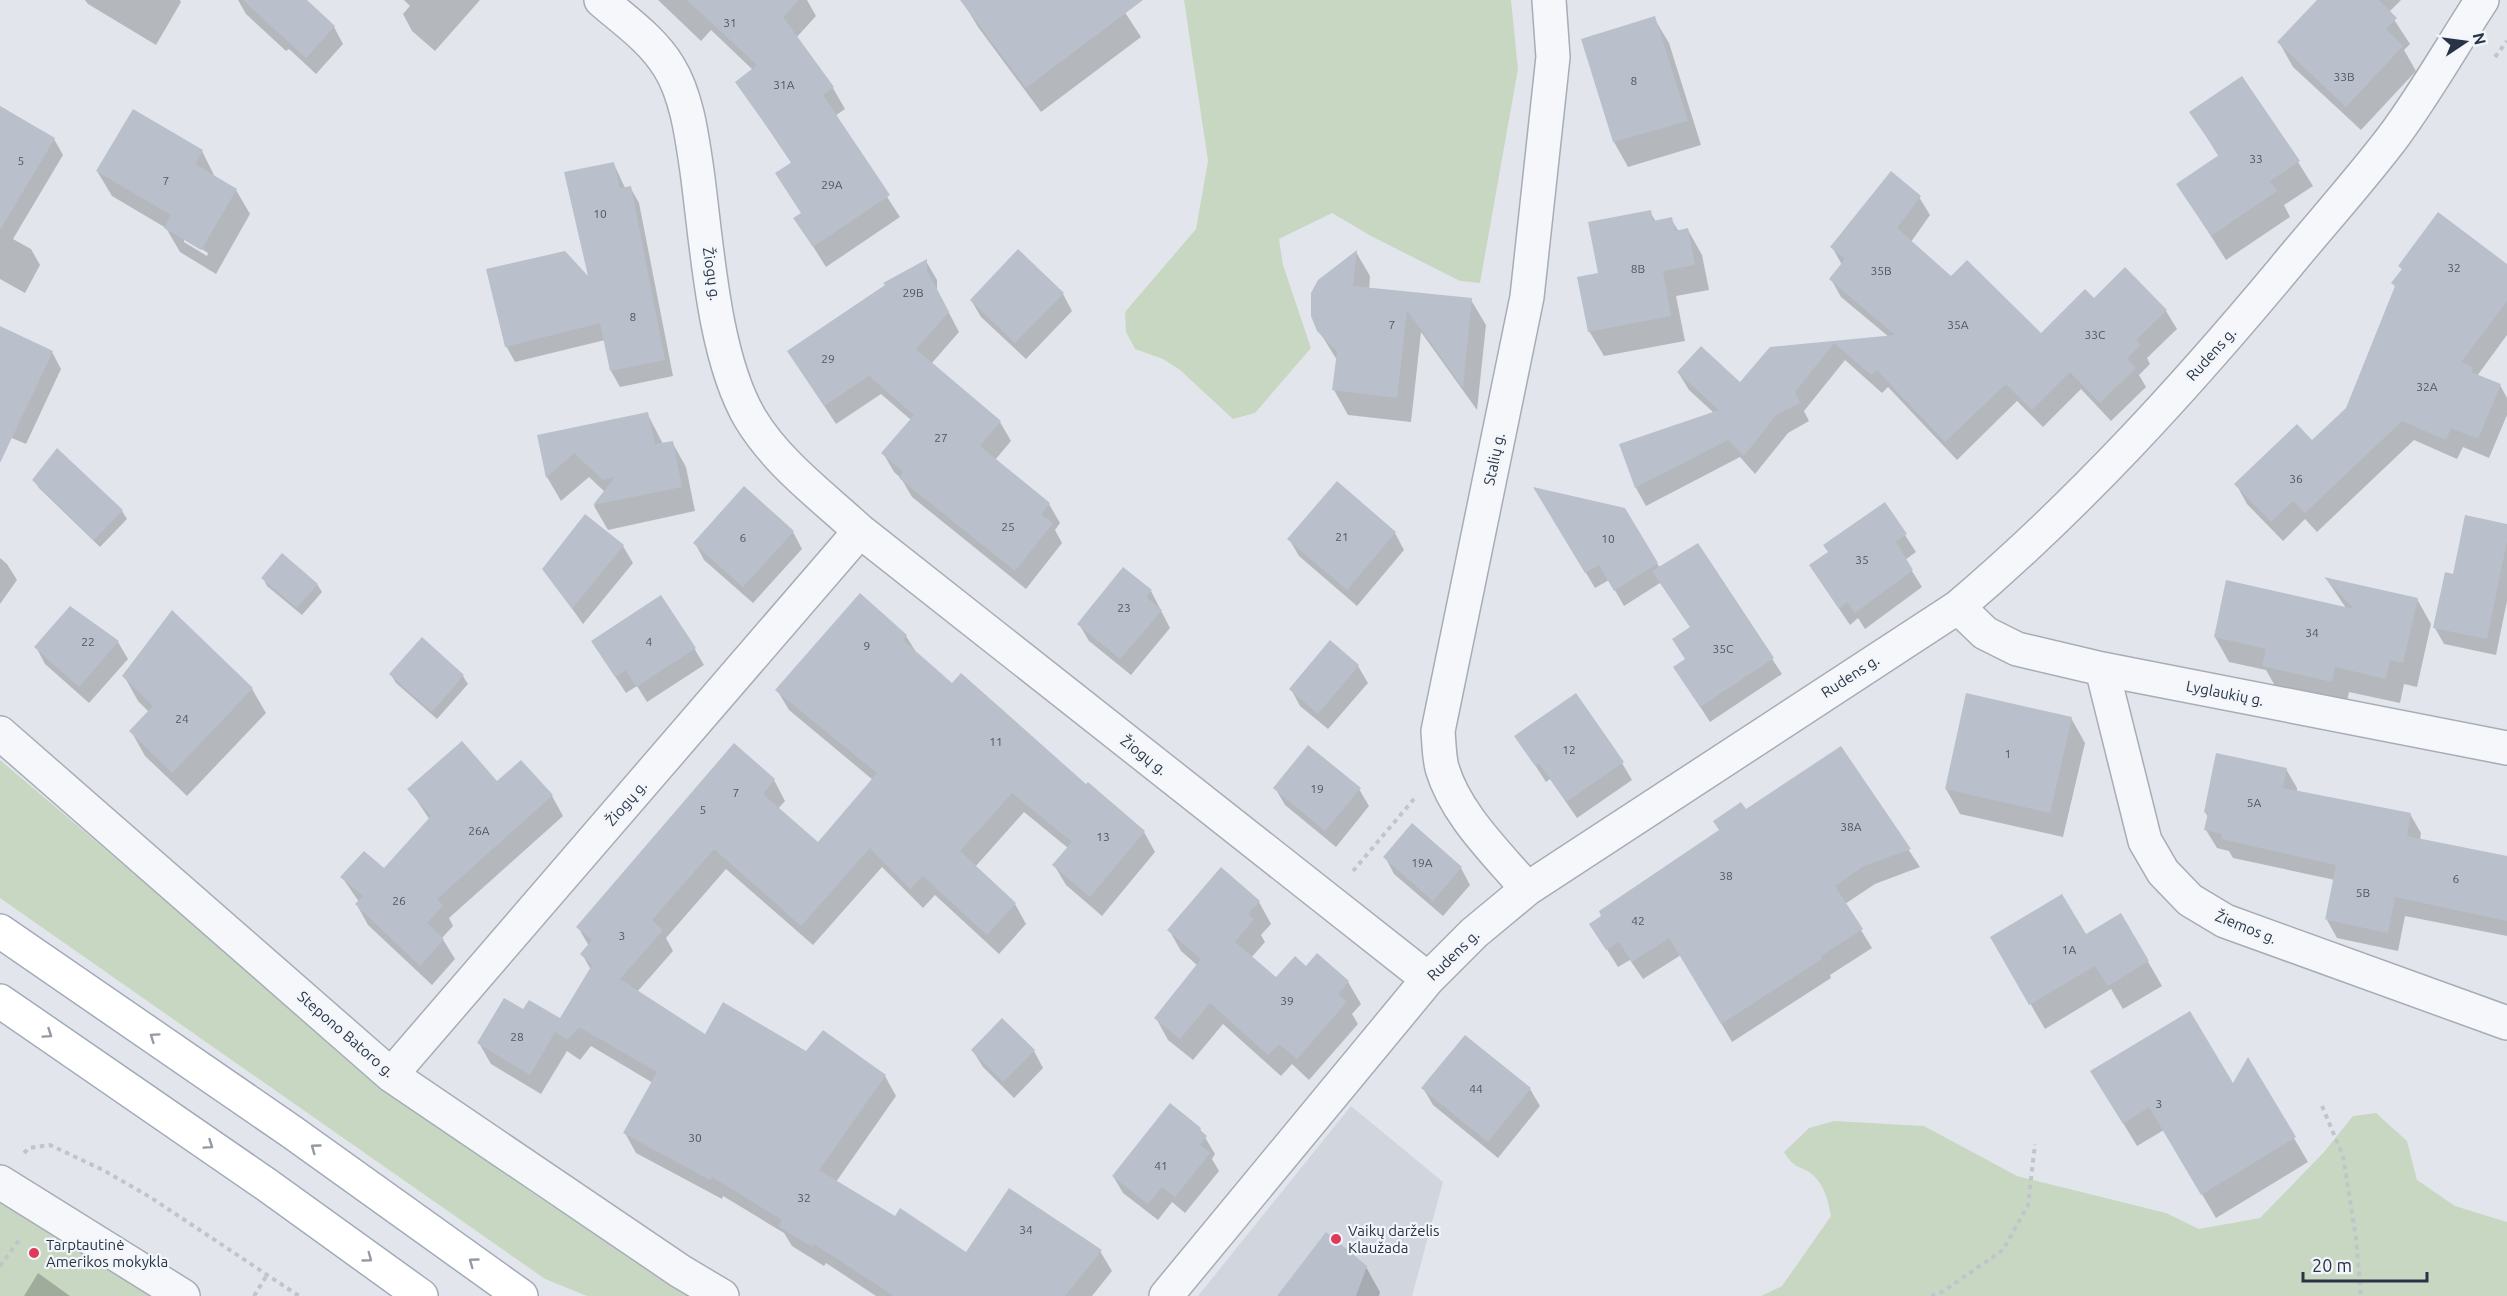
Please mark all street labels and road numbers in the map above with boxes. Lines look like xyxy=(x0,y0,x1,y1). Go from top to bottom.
street label: Žiogų g. xyxy=(700,246,724,302)
street label: Rudens g. xyxy=(2183,324,2239,384)
street label: Stalių g. xyxy=(1480,431,1508,487)
street label: Rudens g. xyxy=(1818,651,1882,701)
street label: Lyglaukių g. xyxy=(2185,677,2265,709)
street label: Žiogų g. xyxy=(1117,732,1171,778)
street label: Žiogų g. xyxy=(602,777,650,829)
street label: Žiemos g. xyxy=(2213,907,2279,947)
street label: Rudens g. xyxy=(1423,926,1483,984)
street label: Stepono Batoro g. xyxy=(294,987,398,1081)

